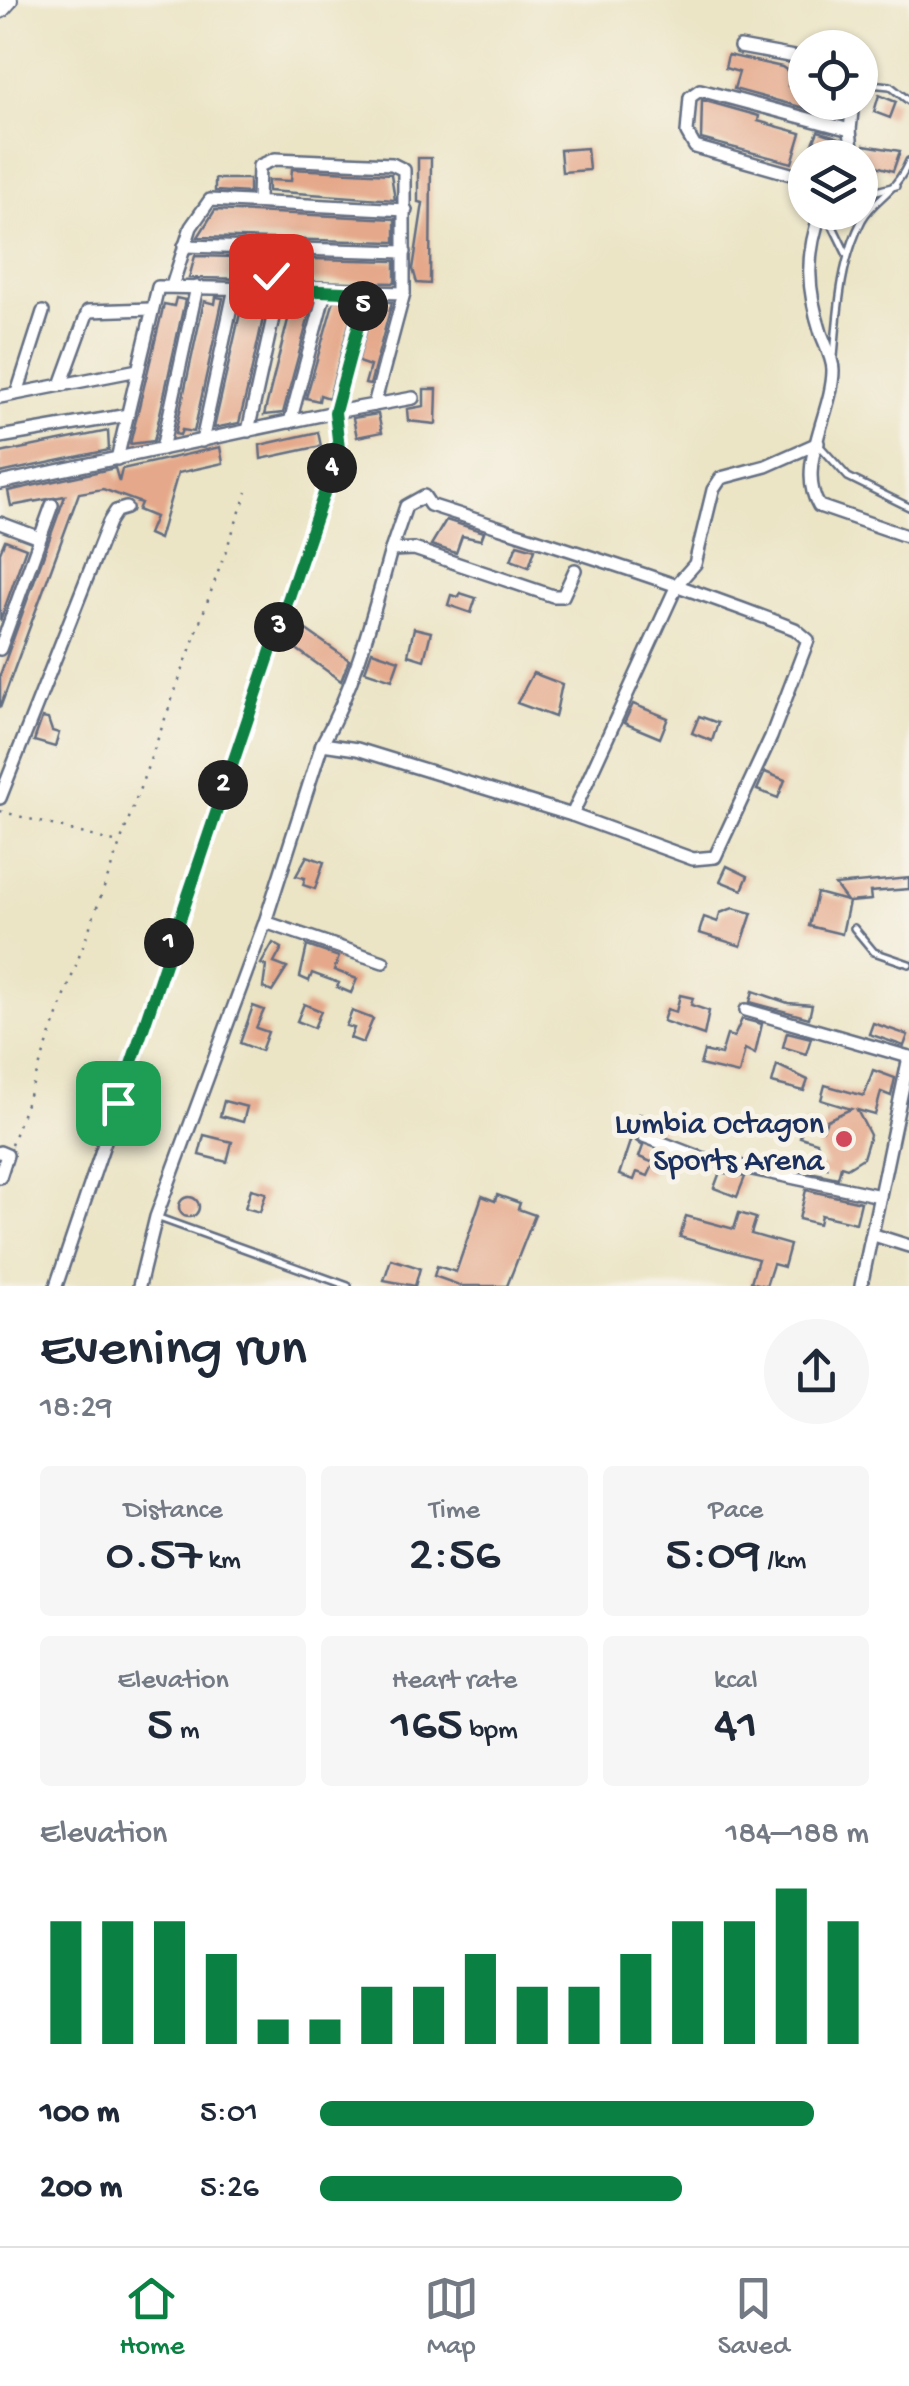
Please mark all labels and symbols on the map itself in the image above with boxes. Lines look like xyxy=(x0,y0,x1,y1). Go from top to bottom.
pin xyxy=(229,234,314,319)
pin: 5 xyxy=(338,281,388,331)
pin: 4 xyxy=(307,443,357,493)
pin: 3 xyxy=(254,602,304,652)
pin: 2 xyxy=(198,760,248,810)
pin: 1 xyxy=(144,918,194,968)
pin xyxy=(76,1061,161,1146)
place label: Lumbia Octagon Sports Arena xyxy=(614,1107,825,1182)
marker: Lumbia Octagon Sports Arena xyxy=(833,1128,855,1150)

